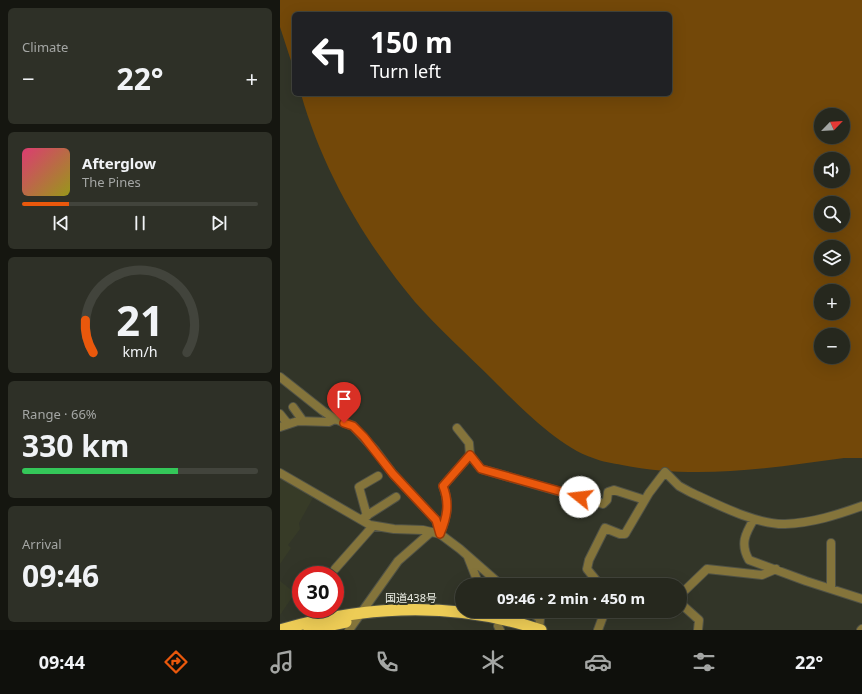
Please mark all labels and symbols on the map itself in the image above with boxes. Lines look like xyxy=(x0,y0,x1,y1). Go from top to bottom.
north arrow xyxy=(814,108,850,144)
pin xyxy=(327,382,361,423)
position arrow xyxy=(559,476,601,518)
speed limit sign: 30 xyxy=(292,566,344,618)
street label: 国道438号 xyxy=(385,590,437,605)

